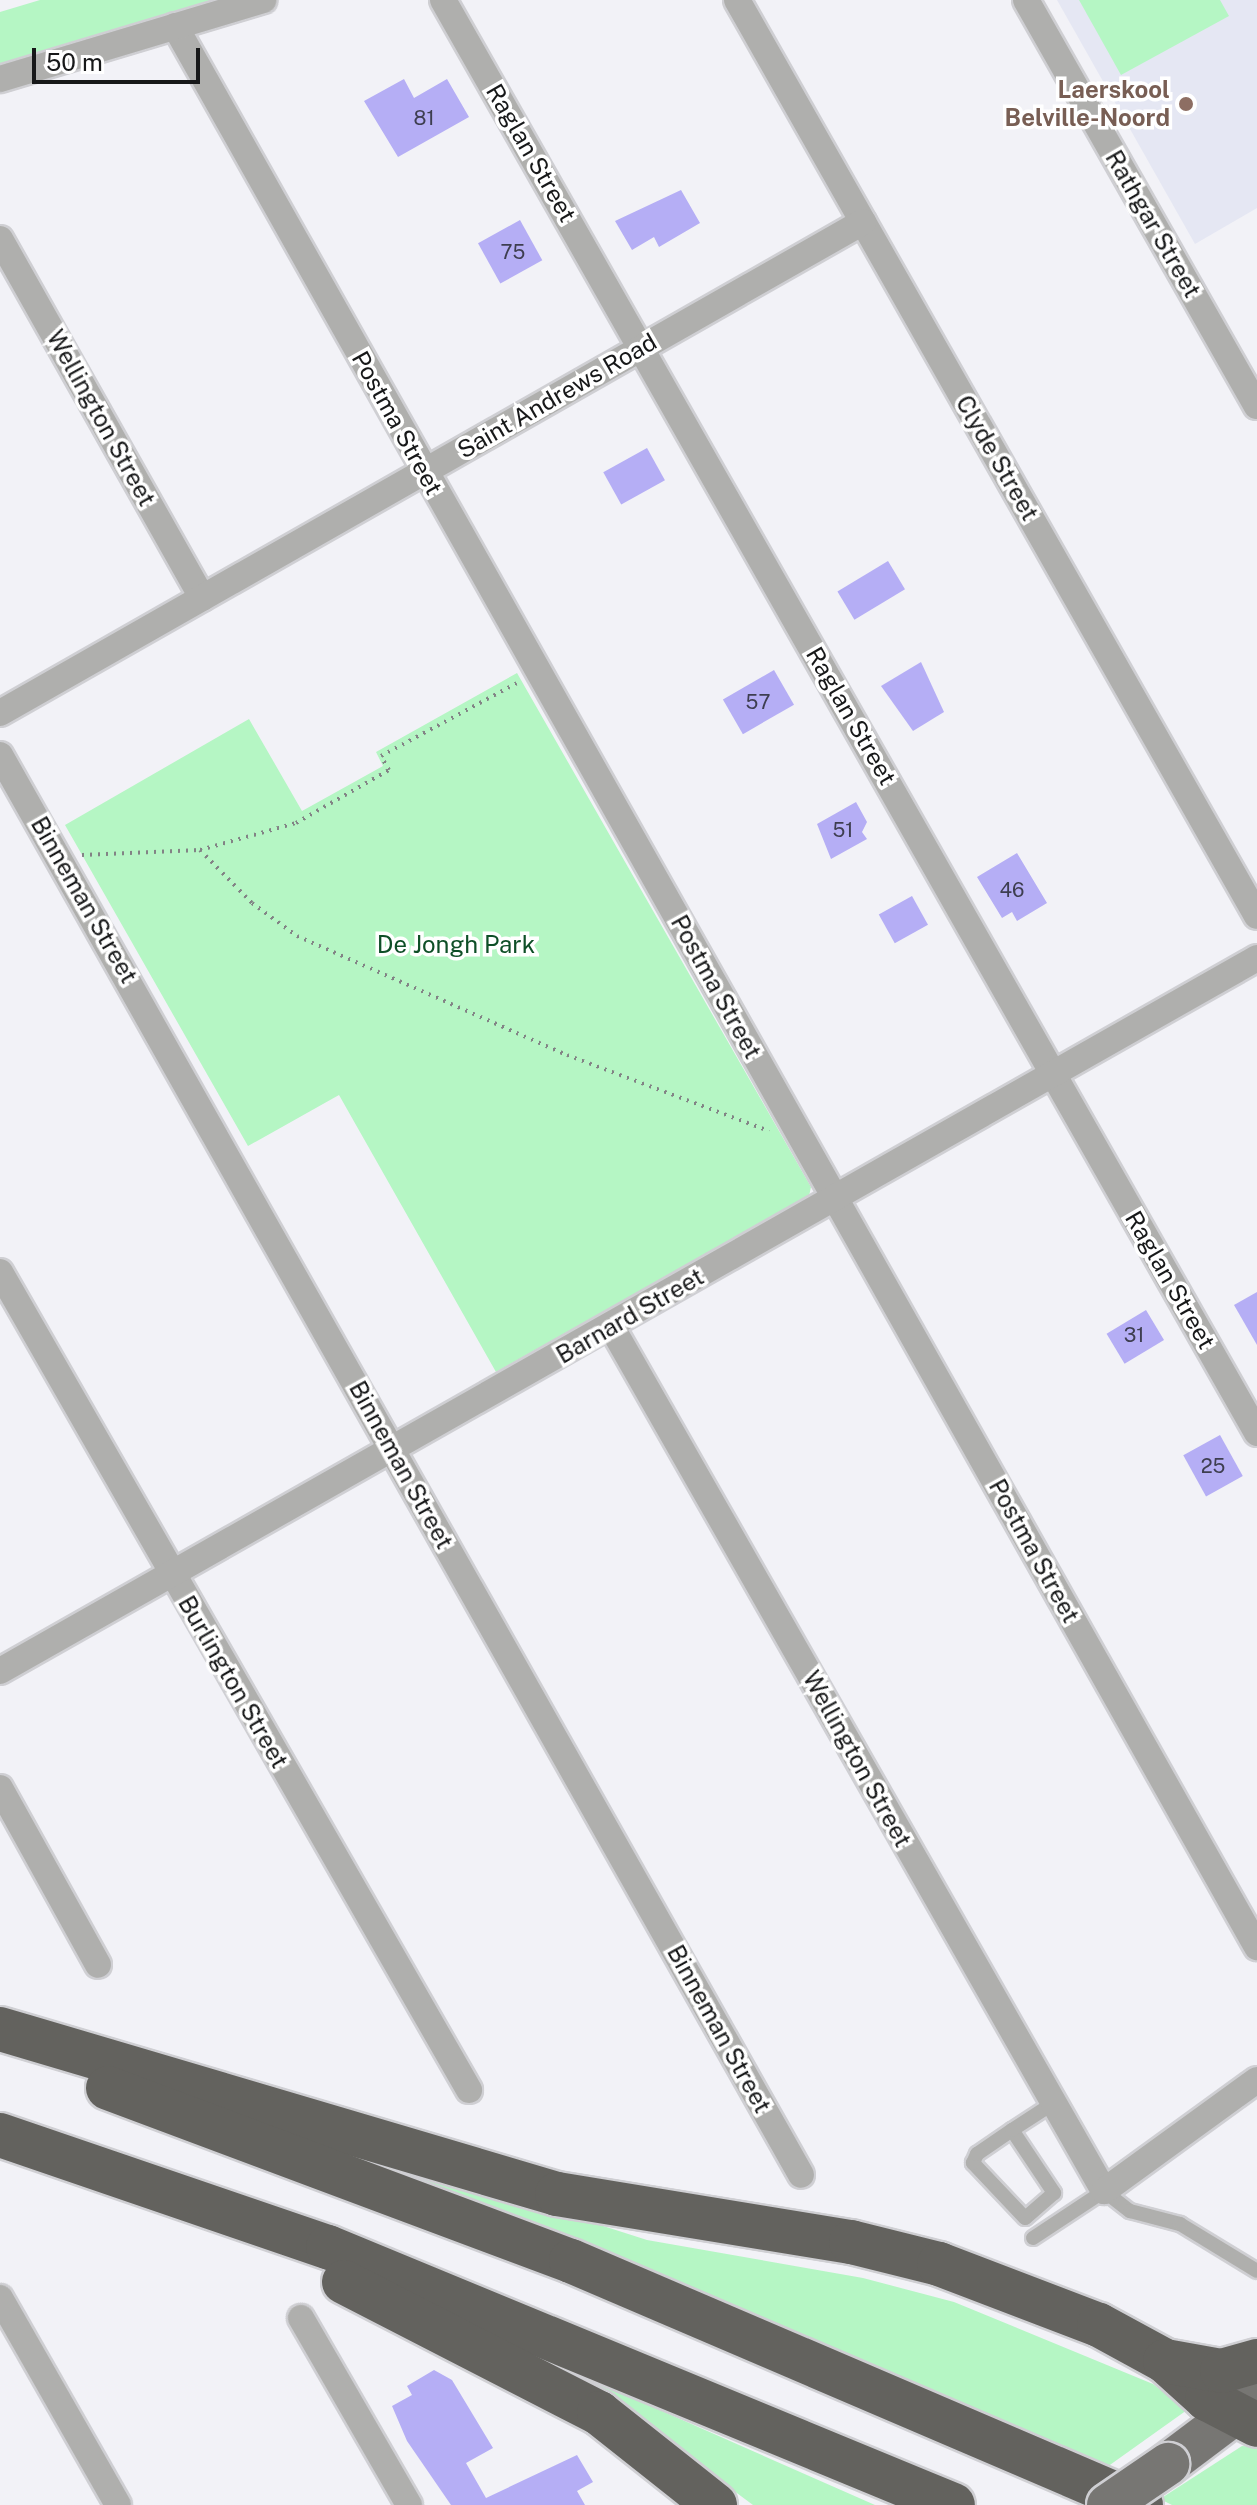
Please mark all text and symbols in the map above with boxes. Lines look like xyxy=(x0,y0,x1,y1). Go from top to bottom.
scale bar xyxy=(36,32,204,82)
text: 50 m xyxy=(46,48,103,76)
place label: Laerskool Belville-Noord xyxy=(1005,76,1170,132)
street label: Raglan Street xyxy=(480,79,582,227)
marker: Laerskool Belville-Noord xyxy=(1177,95,1195,113)
house number: 81 xyxy=(413,106,435,130)
street label: Rathgar Street xyxy=(1099,145,1207,303)
house number: 75 xyxy=(501,240,525,264)
street label: Wellington Street xyxy=(41,325,161,511)
street label: Saint Andrews Road xyxy=(452,327,662,465)
street label: Postma Street xyxy=(346,346,448,500)
street label: Clyde Street xyxy=(950,390,1044,526)
street label: Raglan Street xyxy=(800,642,902,790)
house number: 57 xyxy=(746,690,770,714)
street label: Binneman Street xyxy=(25,812,143,988)
house number: 51 xyxy=(833,818,853,842)
house number: 46 xyxy=(999,878,1025,902)
street label: Postma Street xyxy=(665,910,767,1064)
park label: De Jongh Park xyxy=(377,931,535,959)
street label: Raglan Street xyxy=(1119,1206,1221,1354)
street label: Barnard Street xyxy=(551,1262,709,1370)
house number: 31 xyxy=(1124,1323,1144,1347)
street label: Binneman Street xyxy=(343,1376,459,1554)
house number: 25 xyxy=(1201,1454,1225,1478)
street label: Postma Street xyxy=(983,1474,1085,1628)
street label: Burlington Street xyxy=(172,1591,294,1773)
street label: Wellington Street xyxy=(797,1666,917,1852)
street label: Binneman Street xyxy=(661,1940,777,2118)

